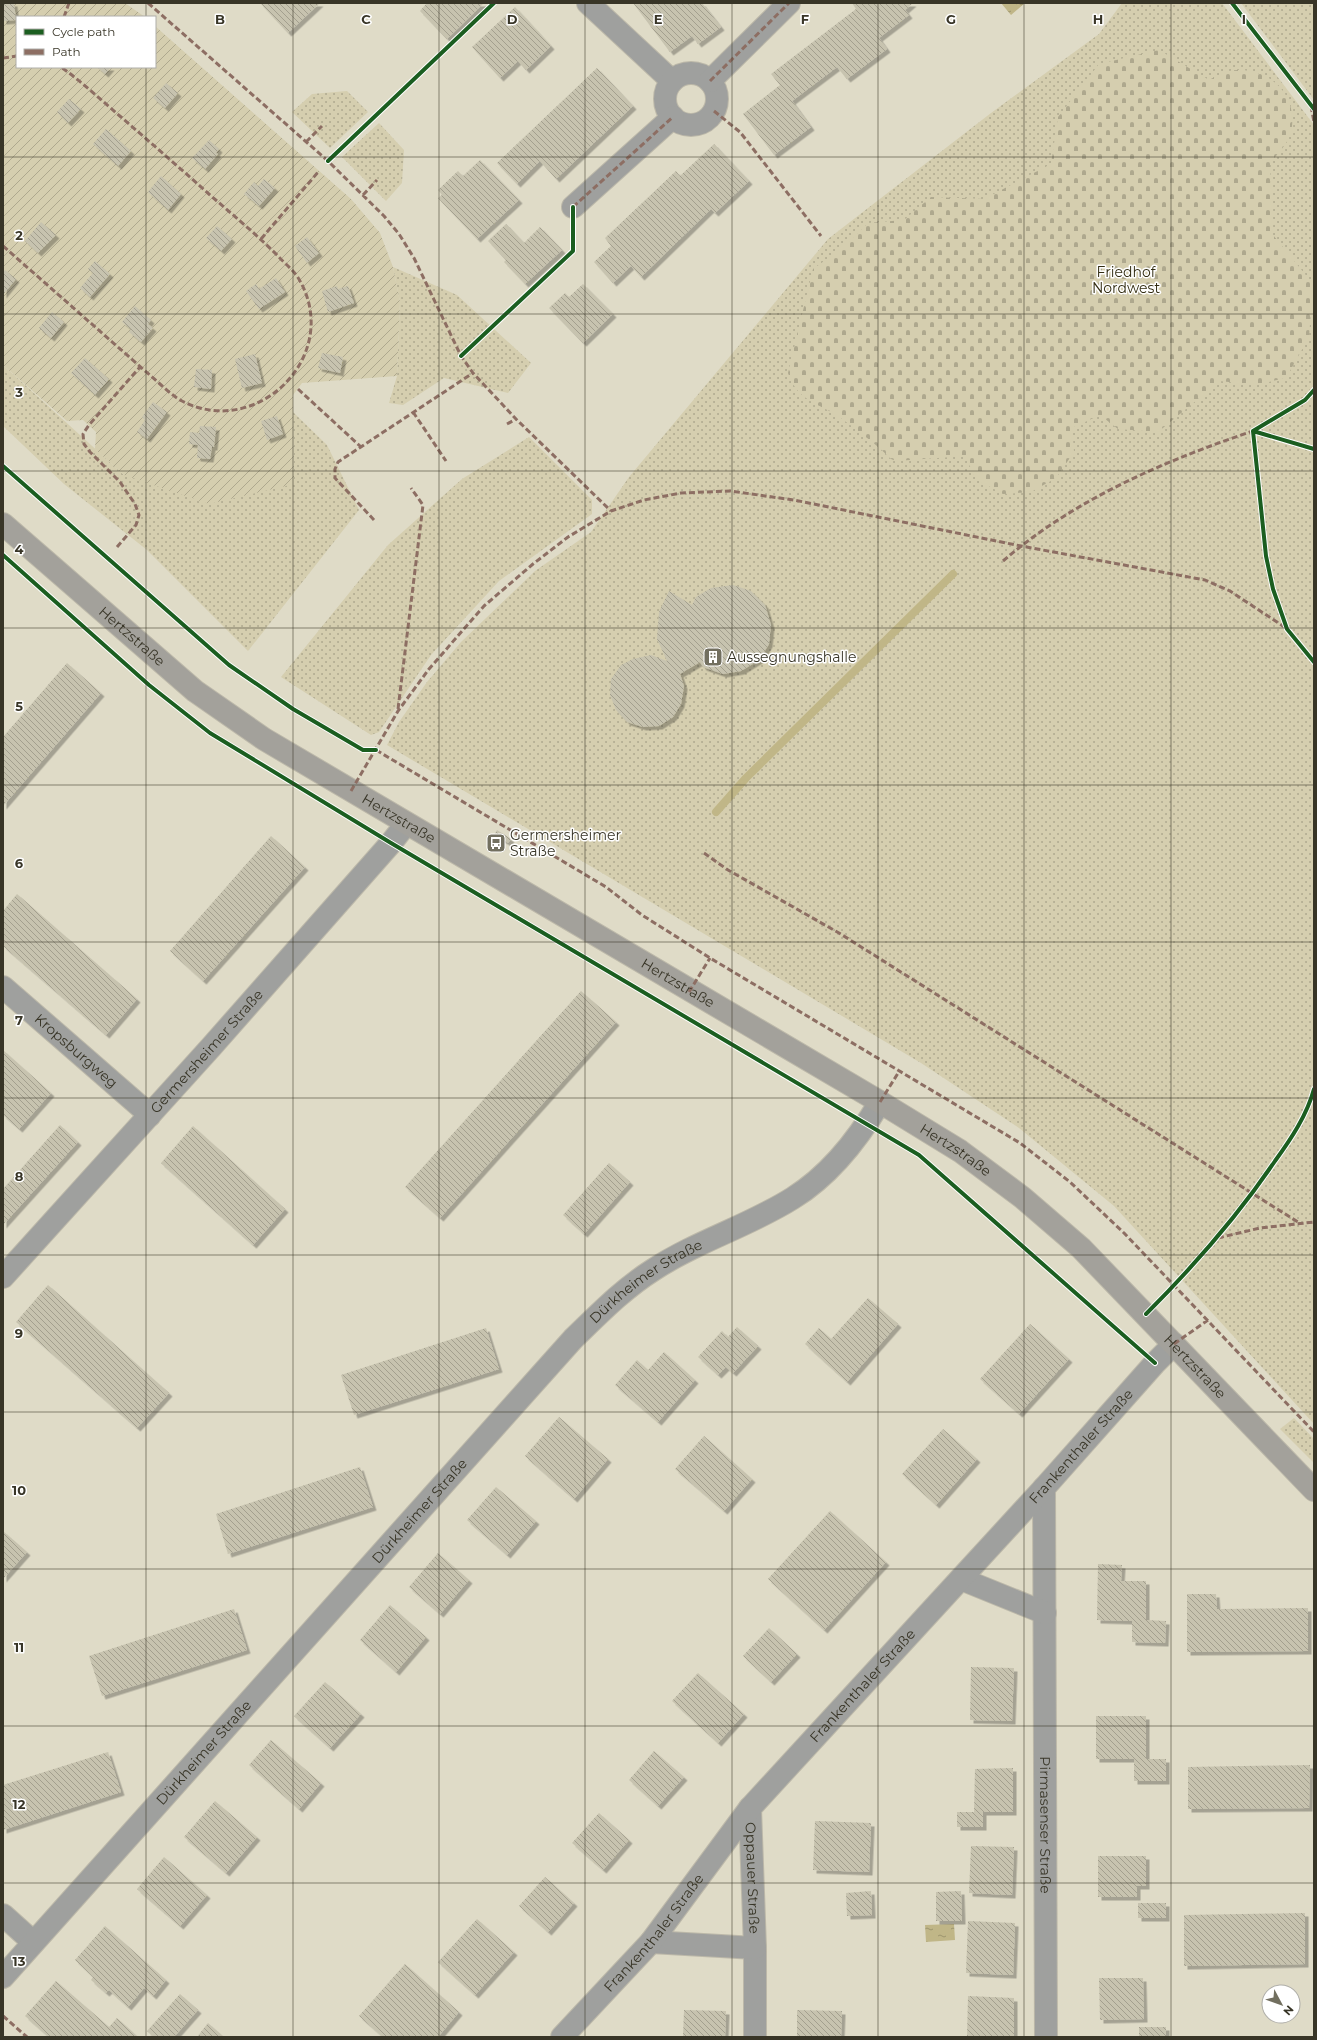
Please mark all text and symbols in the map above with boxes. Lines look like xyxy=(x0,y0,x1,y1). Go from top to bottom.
text: B xyxy=(215,11,225,27)
text: C xyxy=(361,11,371,27)
text: D xyxy=(507,11,518,27)
text: E xyxy=(654,11,663,27)
text: F xyxy=(801,11,809,27)
text: G xyxy=(946,11,956,27)
text: H xyxy=(1093,11,1103,27)
text: I xyxy=(1242,11,1246,27)
legend xyxy=(16,16,156,68)
text: Cycle path xyxy=(52,24,115,39)
text: Path xyxy=(52,44,81,59)
text: 2 xyxy=(15,227,23,243)
park label: Friedhof Nordwest xyxy=(1092,263,1160,297)
text: 3 xyxy=(14,384,23,400)
text: 4 xyxy=(15,541,24,557)
street label: Hertzstraße xyxy=(95,602,169,670)
building icon: Aussegnungshalle xyxy=(702,646,724,668)
place label: Aussegnungshalle xyxy=(727,648,857,666)
text: 5 xyxy=(15,698,23,714)
street label: Hertzstraße xyxy=(359,790,439,847)
place label: Germersheimer Straße xyxy=(510,826,622,860)
bus stop icon: Germersheimer Straße xyxy=(485,832,507,854)
text: 6 xyxy=(15,855,24,871)
street label: Hertzstraße xyxy=(638,954,718,1012)
street label: Germersheimer Straße xyxy=(146,986,267,1117)
street label: Kropsburgweg xyxy=(31,1010,121,1092)
text: 7 xyxy=(15,1012,23,1028)
street label: Hertzstraße xyxy=(917,1120,995,1180)
text: 8 xyxy=(15,1168,24,1184)
street label: Dürkheimer Straße xyxy=(586,1236,705,1327)
text: 9 xyxy=(15,1325,23,1341)
street label: Hertzstraße xyxy=(1160,1331,1230,1402)
street label: Frankenthaler Straße xyxy=(1025,1385,1137,1508)
street label: Dürkheimer Straße xyxy=(368,1455,471,1567)
text: 10 xyxy=(12,1482,26,1498)
street label: Frankenthaler Straße xyxy=(806,1625,919,1746)
text: 11 xyxy=(14,1639,24,1655)
street label: Dürkheimer Straße xyxy=(152,1696,255,1809)
street label: Pirmasenser Straße xyxy=(1036,1756,1054,1894)
text: 12 xyxy=(13,1796,26,1812)
street label: Oppauer Straße xyxy=(742,1822,763,1934)
street label: Frankenthaler Straße xyxy=(600,1870,707,1996)
text: 13 xyxy=(13,1953,26,1969)
north arrow xyxy=(1261,1984,1301,2024)
text: N xyxy=(1280,2003,1297,2019)

